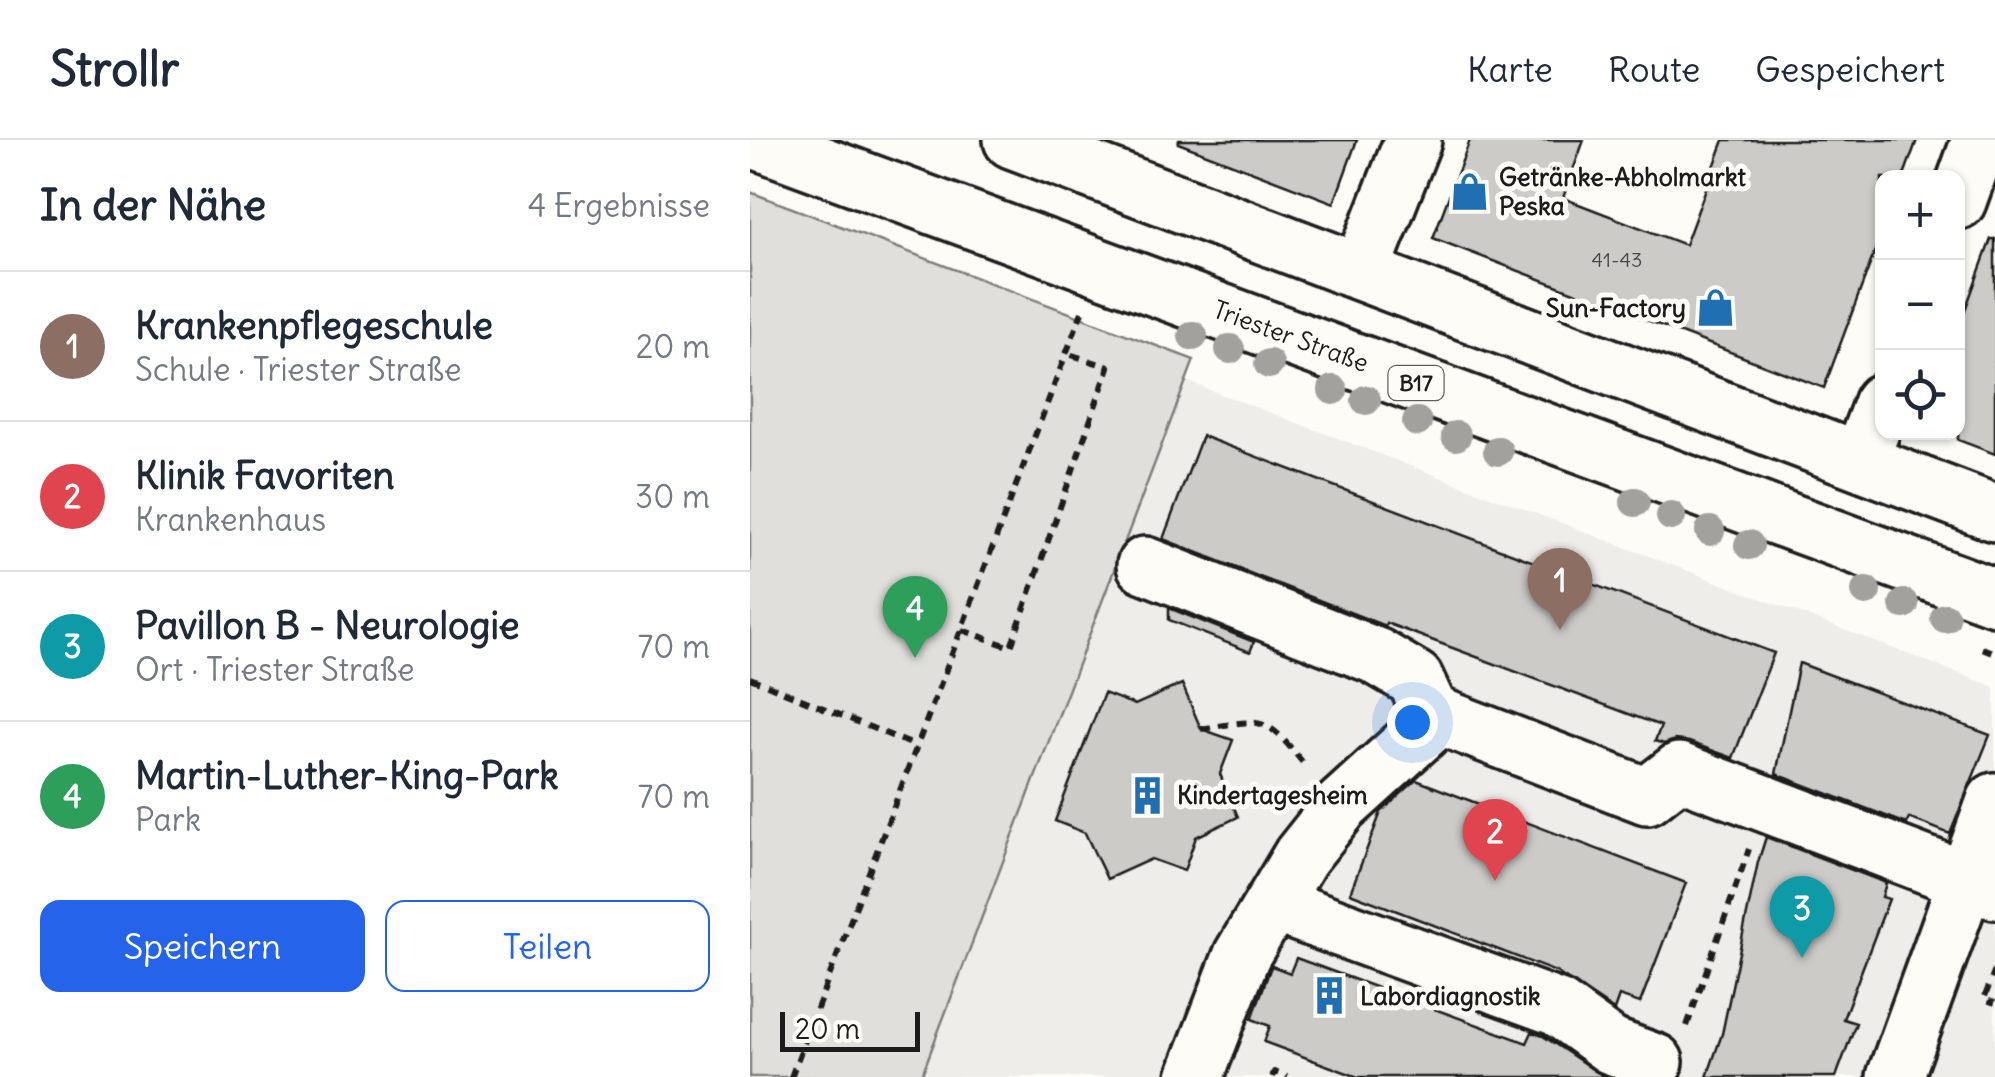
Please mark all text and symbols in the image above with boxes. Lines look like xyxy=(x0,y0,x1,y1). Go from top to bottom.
text: Strollr xyxy=(50,39,179,99)
text: Karte xyxy=(1467,47,1553,91)
text: Route xyxy=(1608,47,1700,91)
text: Gespeichert xyxy=(1755,47,1945,91)
place label: Getränke-Abholmarkt Peska xyxy=(1499,161,1746,222)
shop icon: Getränke-Abholmarkt Peska xyxy=(1448,170,1490,212)
map controls xyxy=(1875,170,1965,440)
button: + xyxy=(1875,170,1965,260)
text: In der Nähe xyxy=(40,179,266,231)
text: 4 Ergebnisse xyxy=(528,185,710,226)
house number: 41-43 xyxy=(1592,247,1642,272)
button: − xyxy=(1875,260,1965,350)
shop icon: Sun-Factory xyxy=(1695,287,1737,329)
place label: Sun-Factory xyxy=(1546,292,1686,324)
street label: Triester Straße xyxy=(1209,293,1373,379)
text: Krankenpflegeschule xyxy=(135,302,493,349)
text: 1 xyxy=(66,326,79,367)
text: 20 m xyxy=(636,326,710,367)
text: Schule · Triester Straße xyxy=(135,349,461,390)
button: locate xyxy=(1875,350,1965,440)
road number: B17 xyxy=(1388,366,1444,400)
text: Klinik Favoriten xyxy=(135,452,395,499)
text: 2 xyxy=(64,476,81,517)
text: 30 m xyxy=(635,476,710,517)
text: Krankenhaus xyxy=(135,499,326,540)
pin: 1 xyxy=(1528,548,1592,630)
pin: 4 xyxy=(882,576,948,658)
text: Pavillon B - Neurologie xyxy=(135,602,519,649)
text: 3 xyxy=(63,626,82,667)
text: 70 m xyxy=(638,626,710,667)
text: Ort · Triester Straße xyxy=(135,649,415,690)
your location xyxy=(1387,697,1438,748)
text: Martin-Luther-King-Park xyxy=(135,752,559,799)
building icon: Kindertagesheim xyxy=(1126,774,1168,816)
text: 4 xyxy=(63,776,82,817)
text: 70 m xyxy=(638,776,710,817)
place label: Kindertagesheim xyxy=(1177,779,1368,811)
pin: 2 xyxy=(1462,798,1528,881)
text: Park xyxy=(135,799,201,840)
pin: 3 xyxy=(1770,876,1834,958)
button: Speichern xyxy=(40,900,365,992)
button: Teilen xyxy=(385,900,710,992)
building icon: Labordiagnostik xyxy=(1309,975,1351,1017)
place label: Labordiagnostik xyxy=(1360,980,1541,1012)
scale bar xyxy=(780,1007,920,1052)
text: 20 m xyxy=(795,1011,860,1047)

